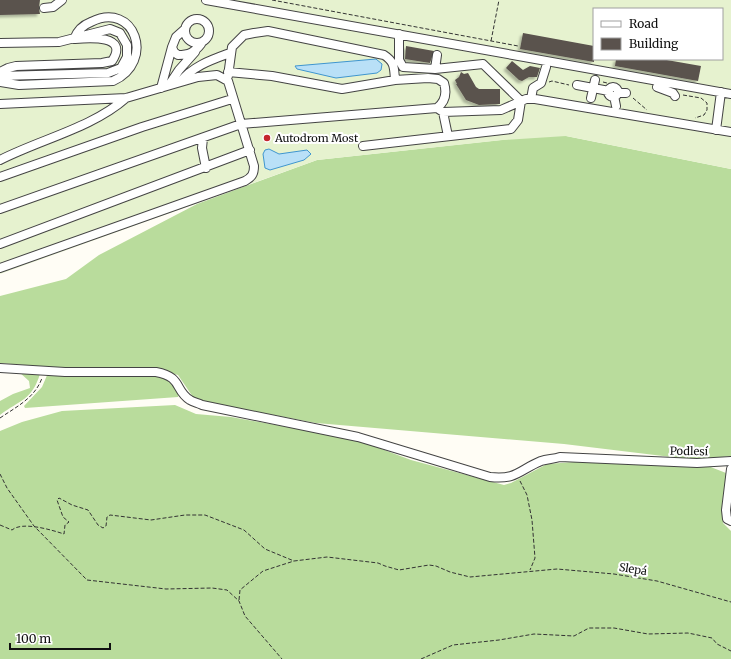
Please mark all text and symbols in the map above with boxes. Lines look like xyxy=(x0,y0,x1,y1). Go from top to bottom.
legend xyxy=(593,8,723,60)
text: Road xyxy=(629,16,658,31)
text: Building xyxy=(629,36,679,51)
place label: Autodrom Most xyxy=(274,131,359,145)
marker: Autodrom Most xyxy=(262,133,272,143)
street label: Podlesí xyxy=(670,444,709,458)
street label: Slepá xyxy=(618,560,648,578)
scale bar xyxy=(10,625,110,651)
text: 100 m xyxy=(16,631,51,646)

